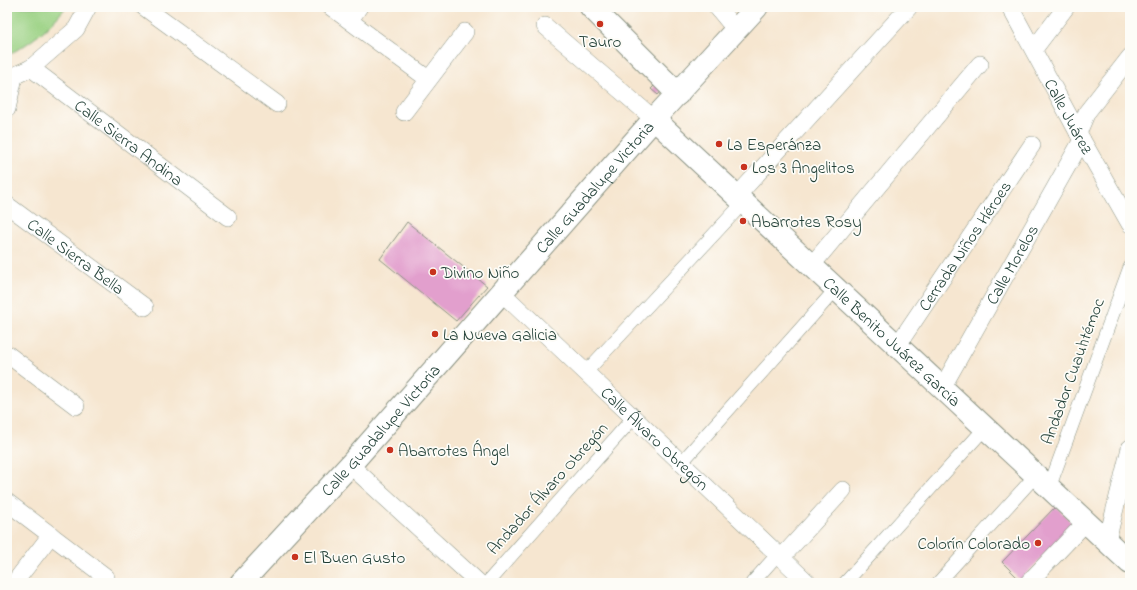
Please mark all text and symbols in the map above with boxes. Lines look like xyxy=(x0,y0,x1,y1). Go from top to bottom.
marker: Tauro xyxy=(595,19,605,29)
place label: Tauro xyxy=(579,30,622,55)
street label: Calle Juárez xyxy=(1037,74,1099,160)
street label: Calle Sierra Andina xyxy=(68,94,188,193)
street label: Calle Guadalupe Victoria xyxy=(530,116,661,260)
place label: La Esperánza xyxy=(727,133,821,158)
marker: La Esperánza xyxy=(714,139,724,149)
place label: Los 3 Angelitos xyxy=(752,156,855,183)
marker: Los 3 Angelitos xyxy=(739,162,749,172)
street label: Cerrada Niños Héroes xyxy=(913,176,1019,317)
place label: Abarrotes Rosy xyxy=(751,210,862,236)
street label: Calle Sierra Bella xyxy=(21,213,129,302)
marker: Abarrotes Rosy xyxy=(738,216,748,226)
street label: Calle Morelos xyxy=(980,220,1046,310)
place label: Divino Niño xyxy=(440,261,520,286)
marker: Divino Niño xyxy=(428,267,438,277)
street label: Calle Benito Juárez García xyxy=(817,271,966,413)
street label: Andador Cuauhtémoc xyxy=(1035,294,1112,448)
place label: La Nueva Galicia xyxy=(443,323,557,348)
marker: La Nueva Galicia xyxy=(430,329,440,339)
street label: Calle Guadalupe Victoria xyxy=(316,359,447,503)
street label: Calle Álvaro Obregón xyxy=(594,381,714,497)
street label: Andador Álvaro Obregón xyxy=(482,417,616,562)
place label: Abarrotes Ángel xyxy=(398,439,509,466)
marker: Abarrotes Ángel xyxy=(385,445,395,455)
place label: Colorín Colorado xyxy=(917,532,1030,557)
marker: Colorín Colorado xyxy=(1033,538,1043,548)
place label: El Buen Gusto xyxy=(303,546,405,571)
marker: El Buen Gusto xyxy=(290,552,300,562)

